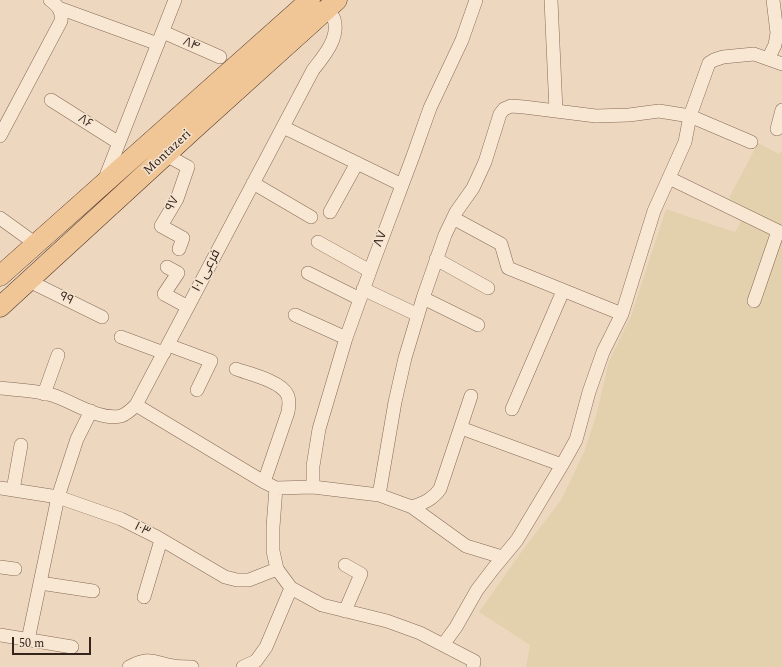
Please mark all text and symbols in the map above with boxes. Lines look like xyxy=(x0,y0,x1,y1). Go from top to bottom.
street label: ۸۴ xyxy=(180,35,202,55)
street label: ۸۶ xyxy=(75,112,95,132)
street label: Montazeri xyxy=(141,127,195,179)
street label: ۹۷ xyxy=(163,194,183,214)
street label: ۸۷ xyxy=(371,229,391,249)
street label: فرعی ۱۰۱ xyxy=(189,247,225,295)
street label: ۹۹ xyxy=(57,289,75,309)
street label: ۱۰۳ xyxy=(131,519,153,541)
scale bar xyxy=(14,629,93,655)
text: 50 m xyxy=(19,634,44,653)

